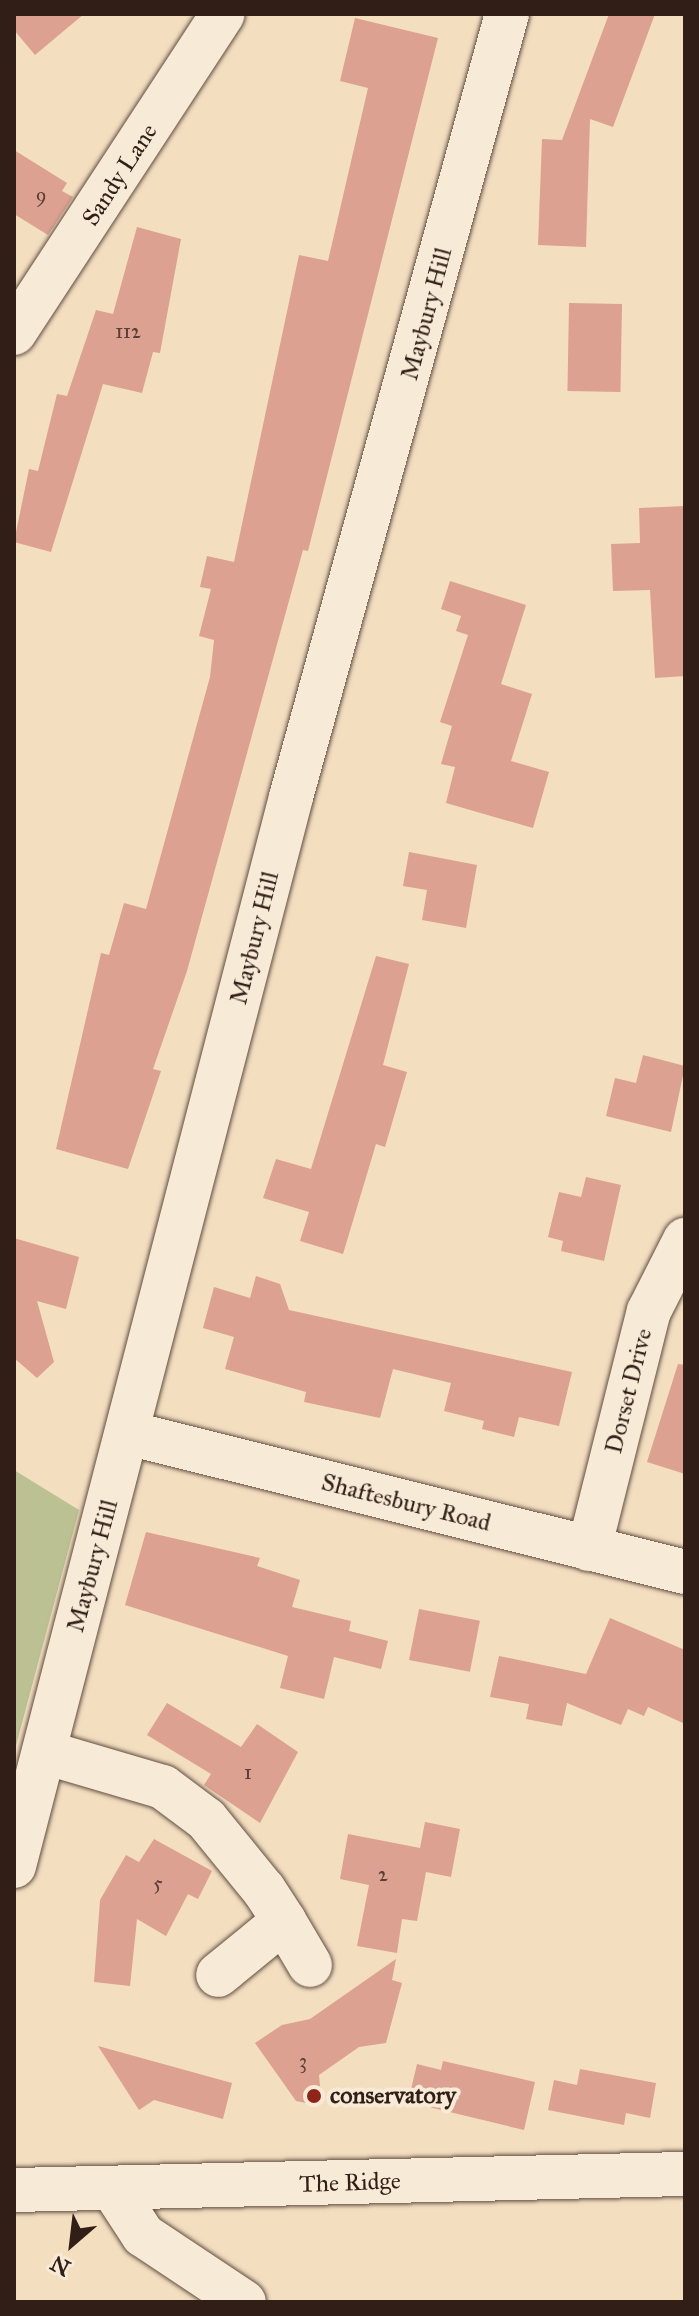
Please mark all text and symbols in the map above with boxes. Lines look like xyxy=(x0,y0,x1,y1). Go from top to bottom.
street label: Sandy Lane xyxy=(76,118,164,232)
house number: 9 xyxy=(36,183,46,207)
street label: Maybury Hill xyxy=(395,245,459,383)
house number: 112 xyxy=(115,319,141,343)
street label: Maybury Hill xyxy=(225,869,285,1007)
street label: Dorset Drive xyxy=(600,1325,658,1457)
street label: Shaftesbury Road xyxy=(318,1468,494,1538)
street label: Maybury Hill xyxy=(61,1497,125,1635)
house number: 1 xyxy=(244,1760,252,1784)
house number: 2 xyxy=(378,1862,388,1886)
house number: 5 xyxy=(153,1871,163,1895)
house number: 3 xyxy=(299,2049,307,2073)
place label: conservatory xyxy=(330,2082,456,2110)
marker: conservatory xyxy=(305,2087,323,2105)
street label: The Ridge xyxy=(299,2167,401,2199)
north arrow xyxy=(32,2204,112,2284)
text: N xyxy=(46,2249,75,2282)

